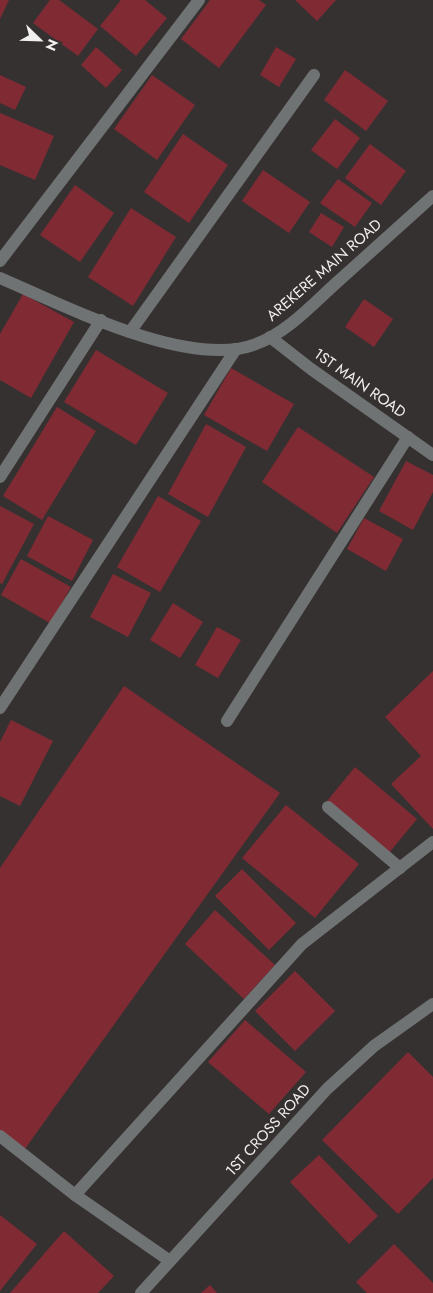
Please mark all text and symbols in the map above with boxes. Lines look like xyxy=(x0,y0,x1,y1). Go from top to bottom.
north arrow xyxy=(15,15,65,65)
text: N xyxy=(41,36,63,54)
street label: AREKERE MAIN ROAD xyxy=(262,214,386,326)
street label: 1ST MAIN ROAD xyxy=(309,343,411,423)
street label: 1ST CROSS ROAD xyxy=(220,1079,316,1181)

